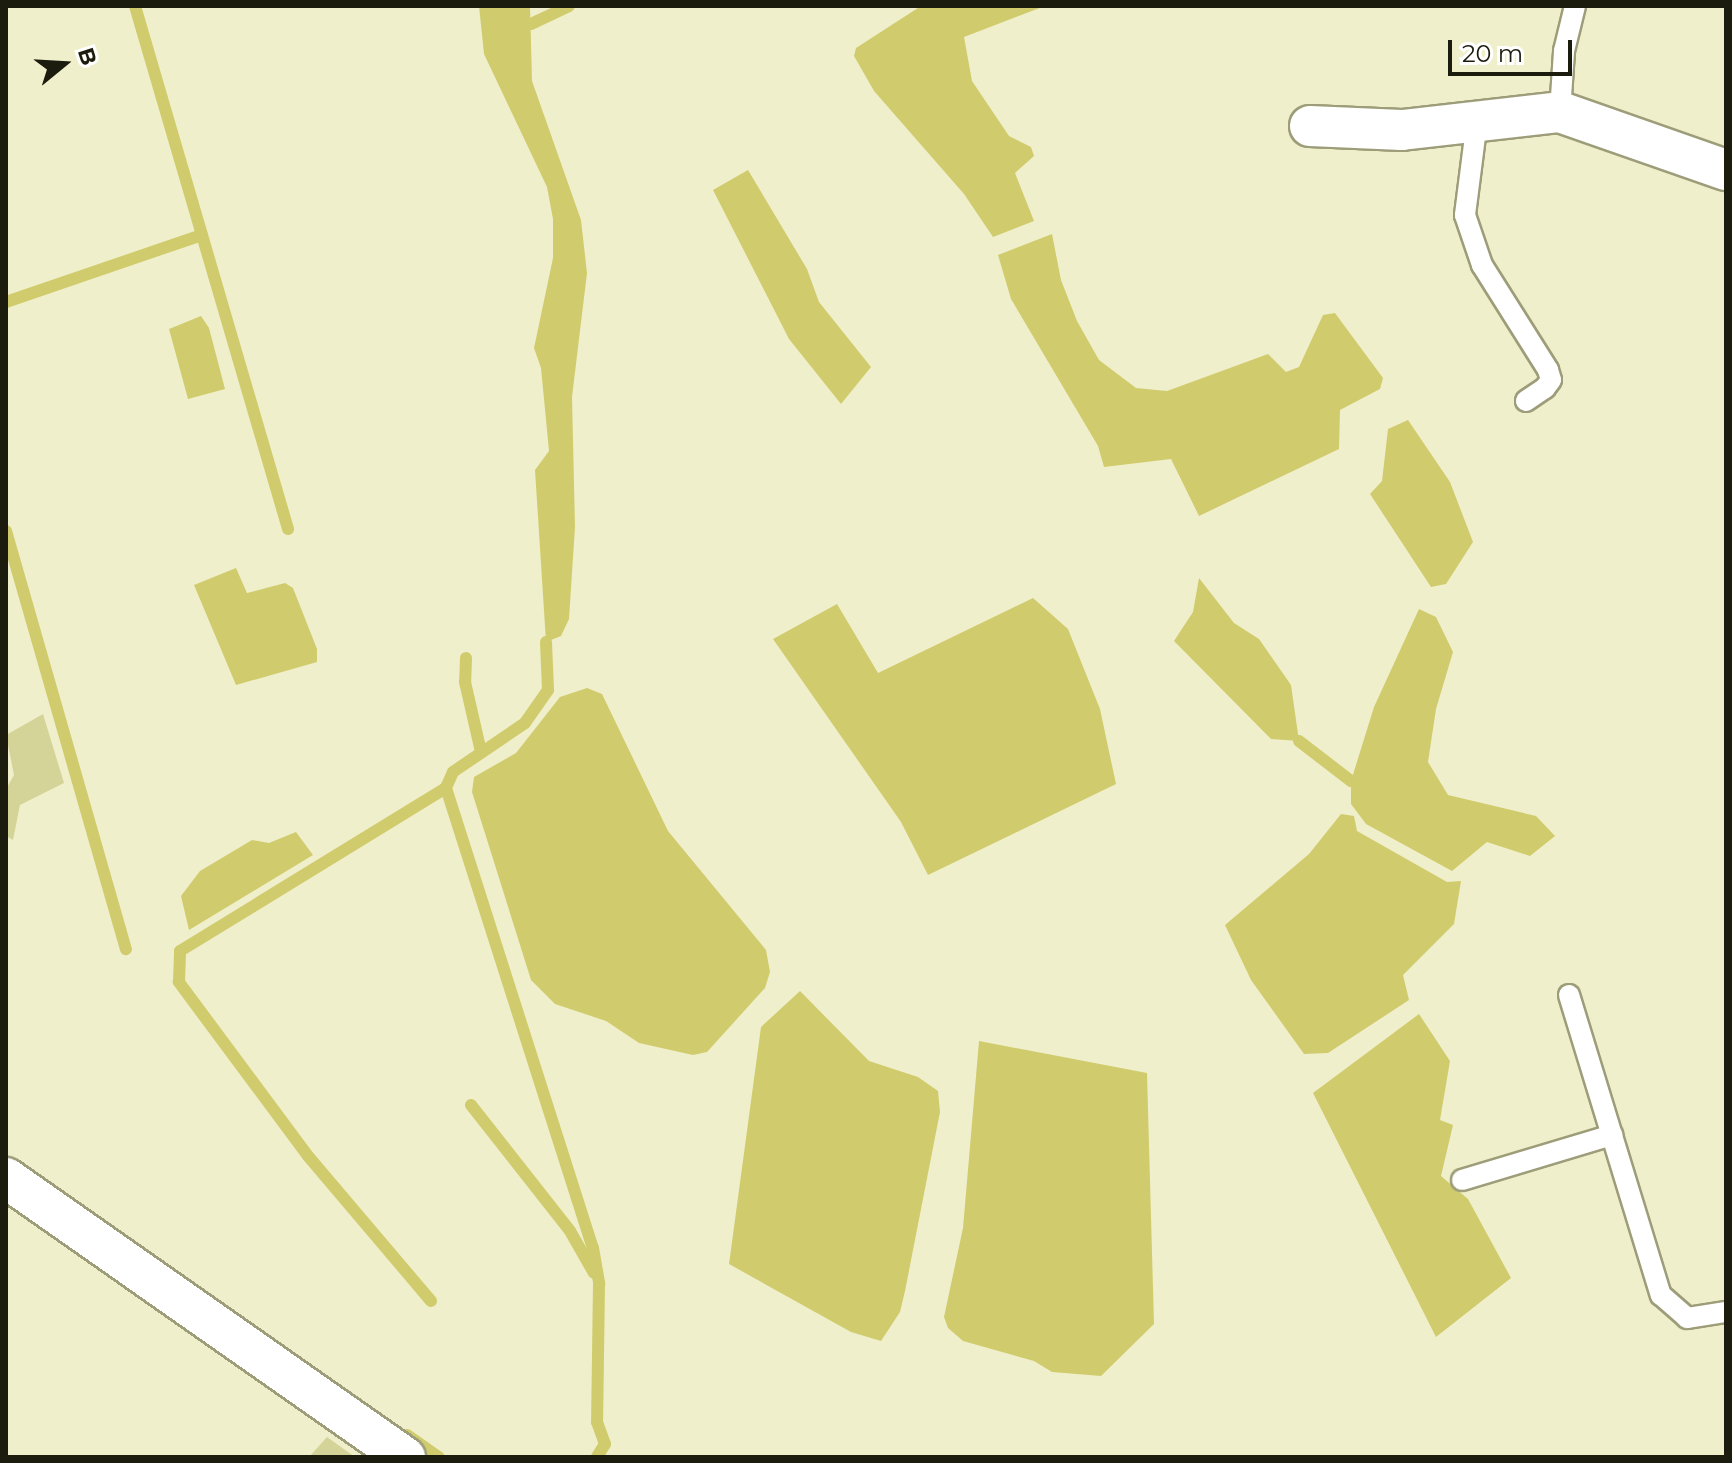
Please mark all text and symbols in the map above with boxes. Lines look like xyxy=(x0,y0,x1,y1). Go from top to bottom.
north arrow xyxy=(24,24,104,104)
scale bar xyxy=(1452,24,1576,74)
text: 20 m xyxy=(1462,39,1523,68)
text: B xyxy=(72,44,103,69)

